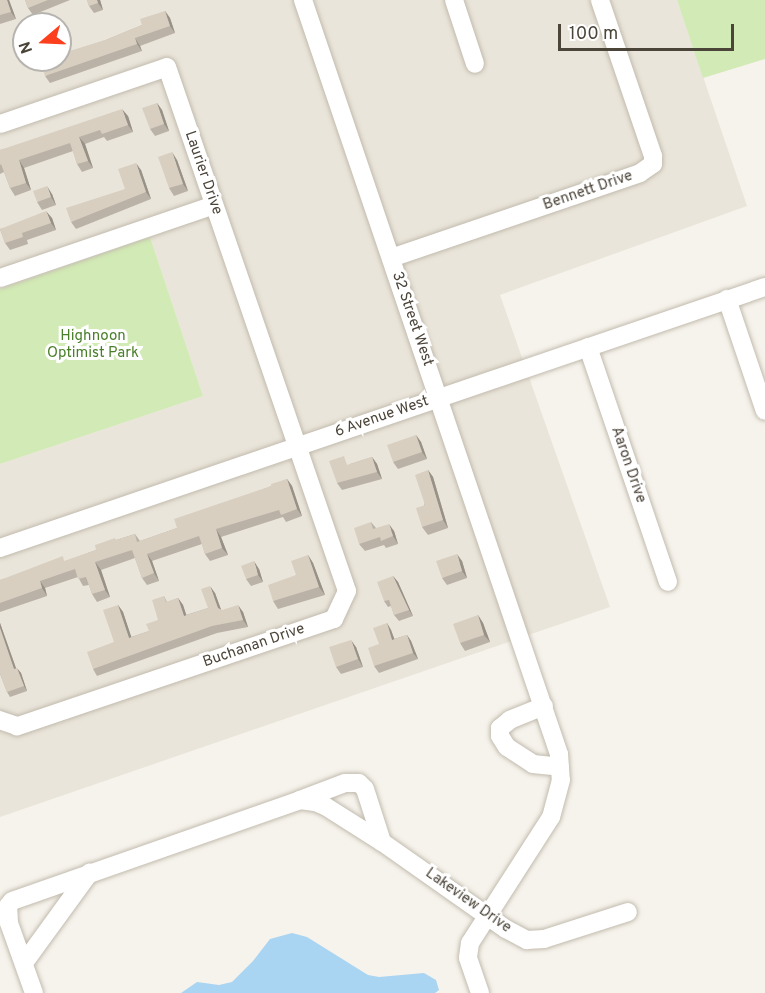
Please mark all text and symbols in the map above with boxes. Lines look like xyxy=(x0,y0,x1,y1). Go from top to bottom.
north arrow xyxy=(12,12,72,72)
scale bar xyxy=(561,12,736,50)
text: 100 m xyxy=(569,23,618,46)
text: N xyxy=(16,39,38,56)
street label: Laurier Drive xyxy=(180,129,226,217)
street label: Bennett Drive xyxy=(541,167,635,215)
street label: 32 Street West xyxy=(387,269,437,369)
park label: Highnoon Optimist Park xyxy=(47,327,139,362)
street label: 6 Avenue West xyxy=(332,392,432,442)
street label: Aaron Drive xyxy=(607,424,649,506)
street label: Buchanan Drive xyxy=(201,620,307,672)
street label: Lakeview Drive xyxy=(422,865,514,937)

